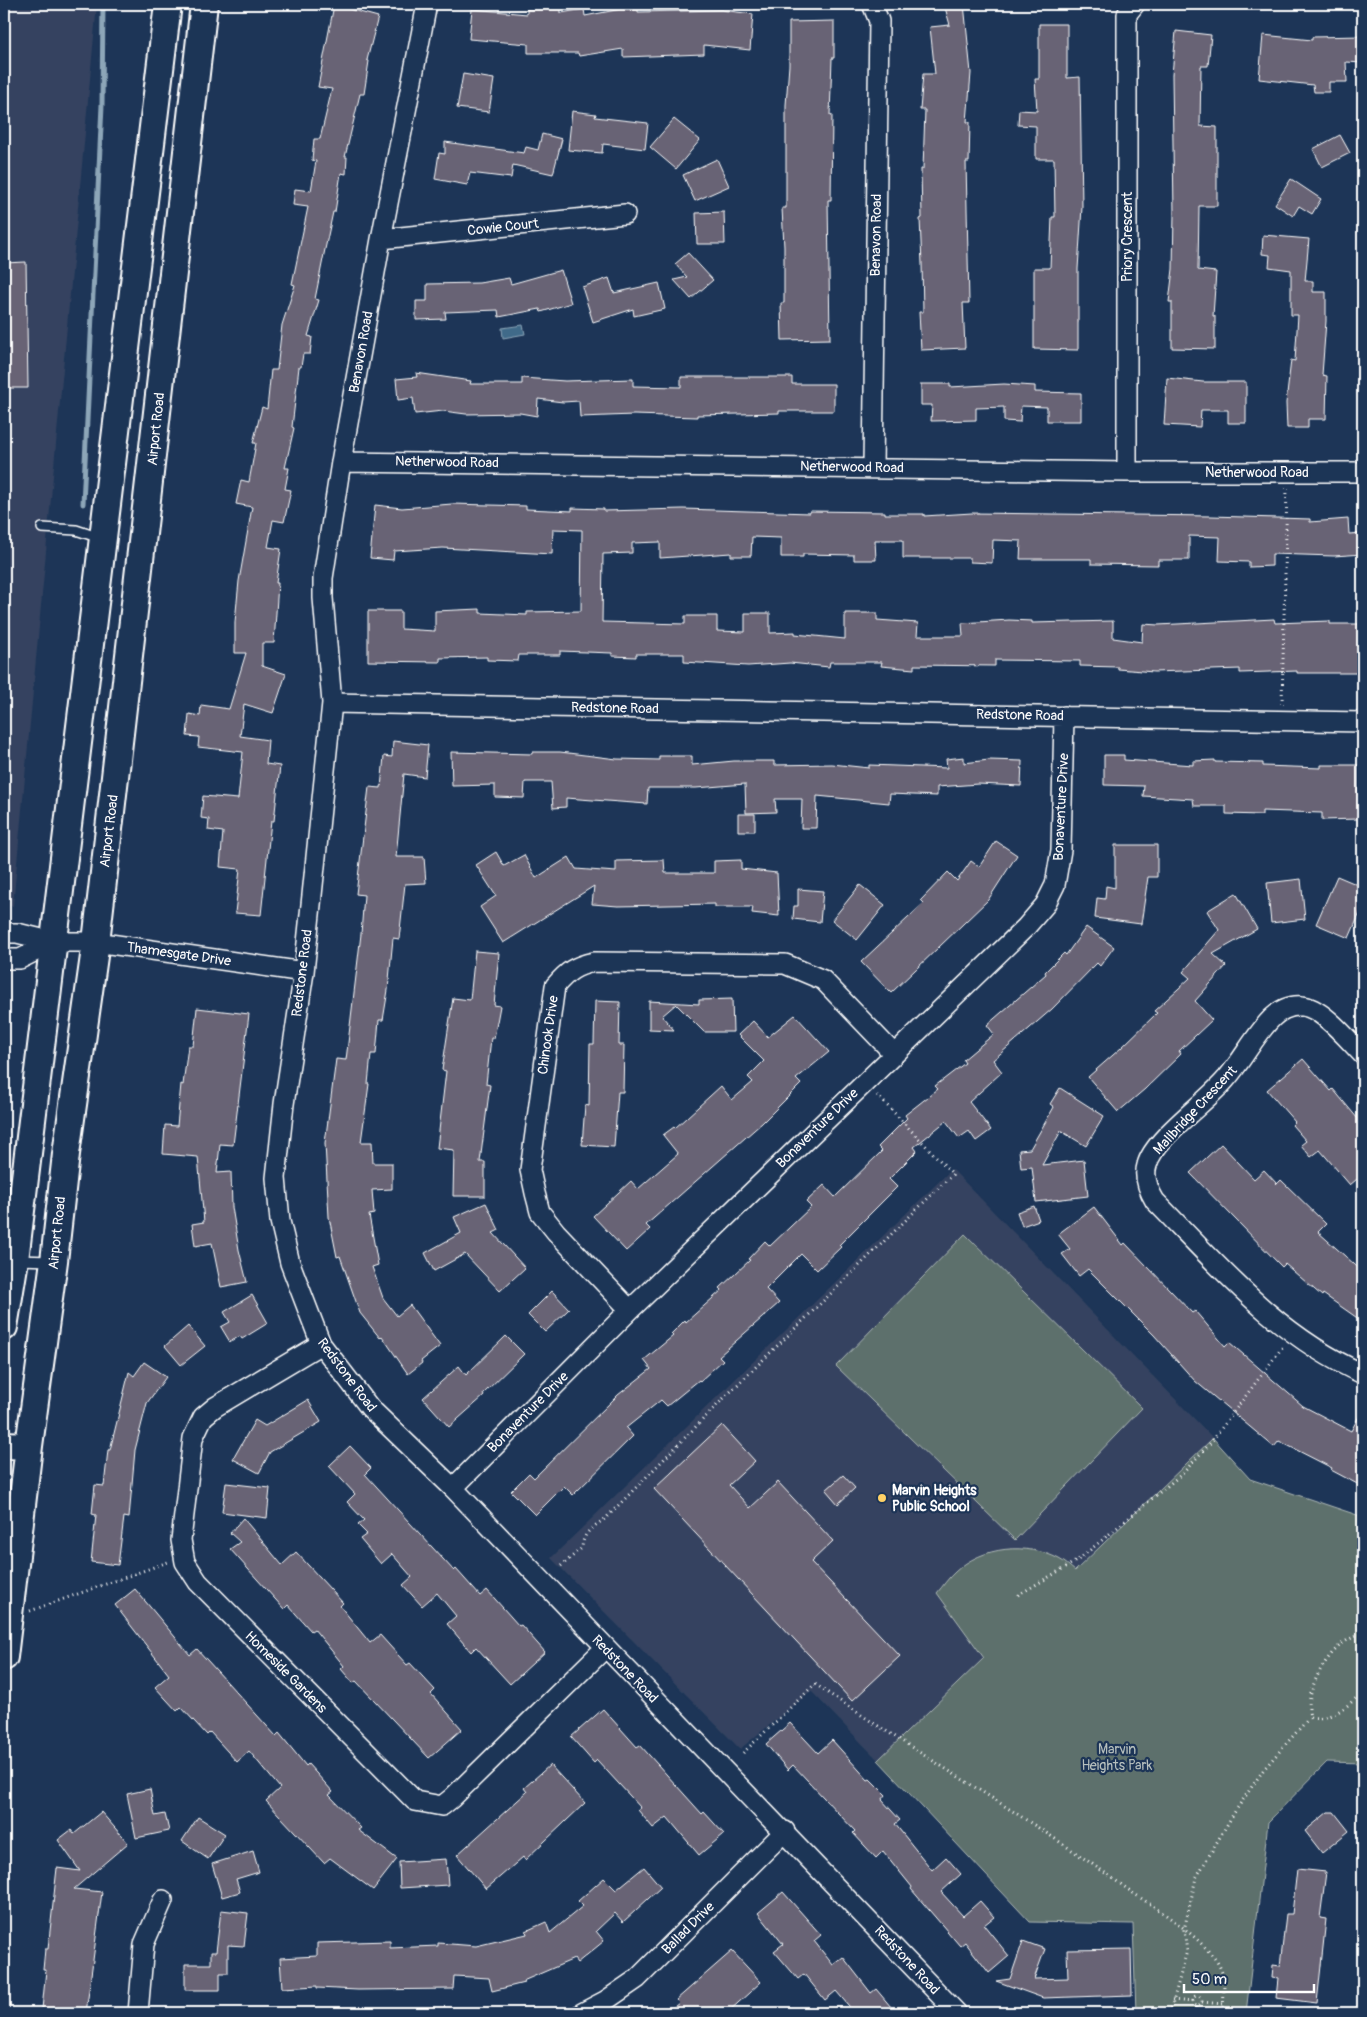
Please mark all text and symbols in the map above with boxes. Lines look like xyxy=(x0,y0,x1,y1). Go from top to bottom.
street label: Priory Crescent xyxy=(1119,192,1136,282)
street label: Benavon Road xyxy=(867,193,885,276)
street label: Cowie Court xyxy=(466,215,540,239)
street label: Benavon Road xyxy=(345,310,377,394)
street label: Airport Road xyxy=(144,391,168,466)
street label: Netherwood Road xyxy=(395,453,499,471)
street label: Netherwood Road xyxy=(800,458,904,476)
street label: Netherwood Road xyxy=(1205,464,1309,481)
street label: Redstone Road xyxy=(571,699,659,717)
street label: Redstone Road xyxy=(976,706,1064,724)
street label: Bonaventure Drive xyxy=(1050,753,1072,861)
street label: Airport Road xyxy=(96,793,122,868)
street label: Redstone Road xyxy=(288,928,316,1018)
street label: Thamesgate Drive xyxy=(126,938,232,970)
street label: Chinook Drive xyxy=(534,994,562,1076)
street label: Mallbridge Crescent xyxy=(1150,1062,1241,1158)
street label: Bonaventure Drive xyxy=(772,1084,862,1172)
street label: Airport Road xyxy=(45,1195,69,1270)
street label: Redstone Road xyxy=(314,1335,380,1415)
street label: Bonaventure Drive xyxy=(484,1368,572,1456)
place label: Marvin Heights Public School xyxy=(892,1482,977,1515)
marker: Marvin Heights Public School xyxy=(876,1492,888,1504)
street label: Homeside Gardens xyxy=(241,1627,331,1717)
street label: Redstone Road xyxy=(588,1631,662,1707)
park label: Marvin Heights Park xyxy=(1082,1741,1153,1774)
street label: Ballad Drive xyxy=(658,1898,718,1958)
street label: Redstone Road xyxy=(871,1922,943,1998)
scale bar xyxy=(1184,1962,1314,1994)
text: 50 m xyxy=(1192,1970,1227,1989)

